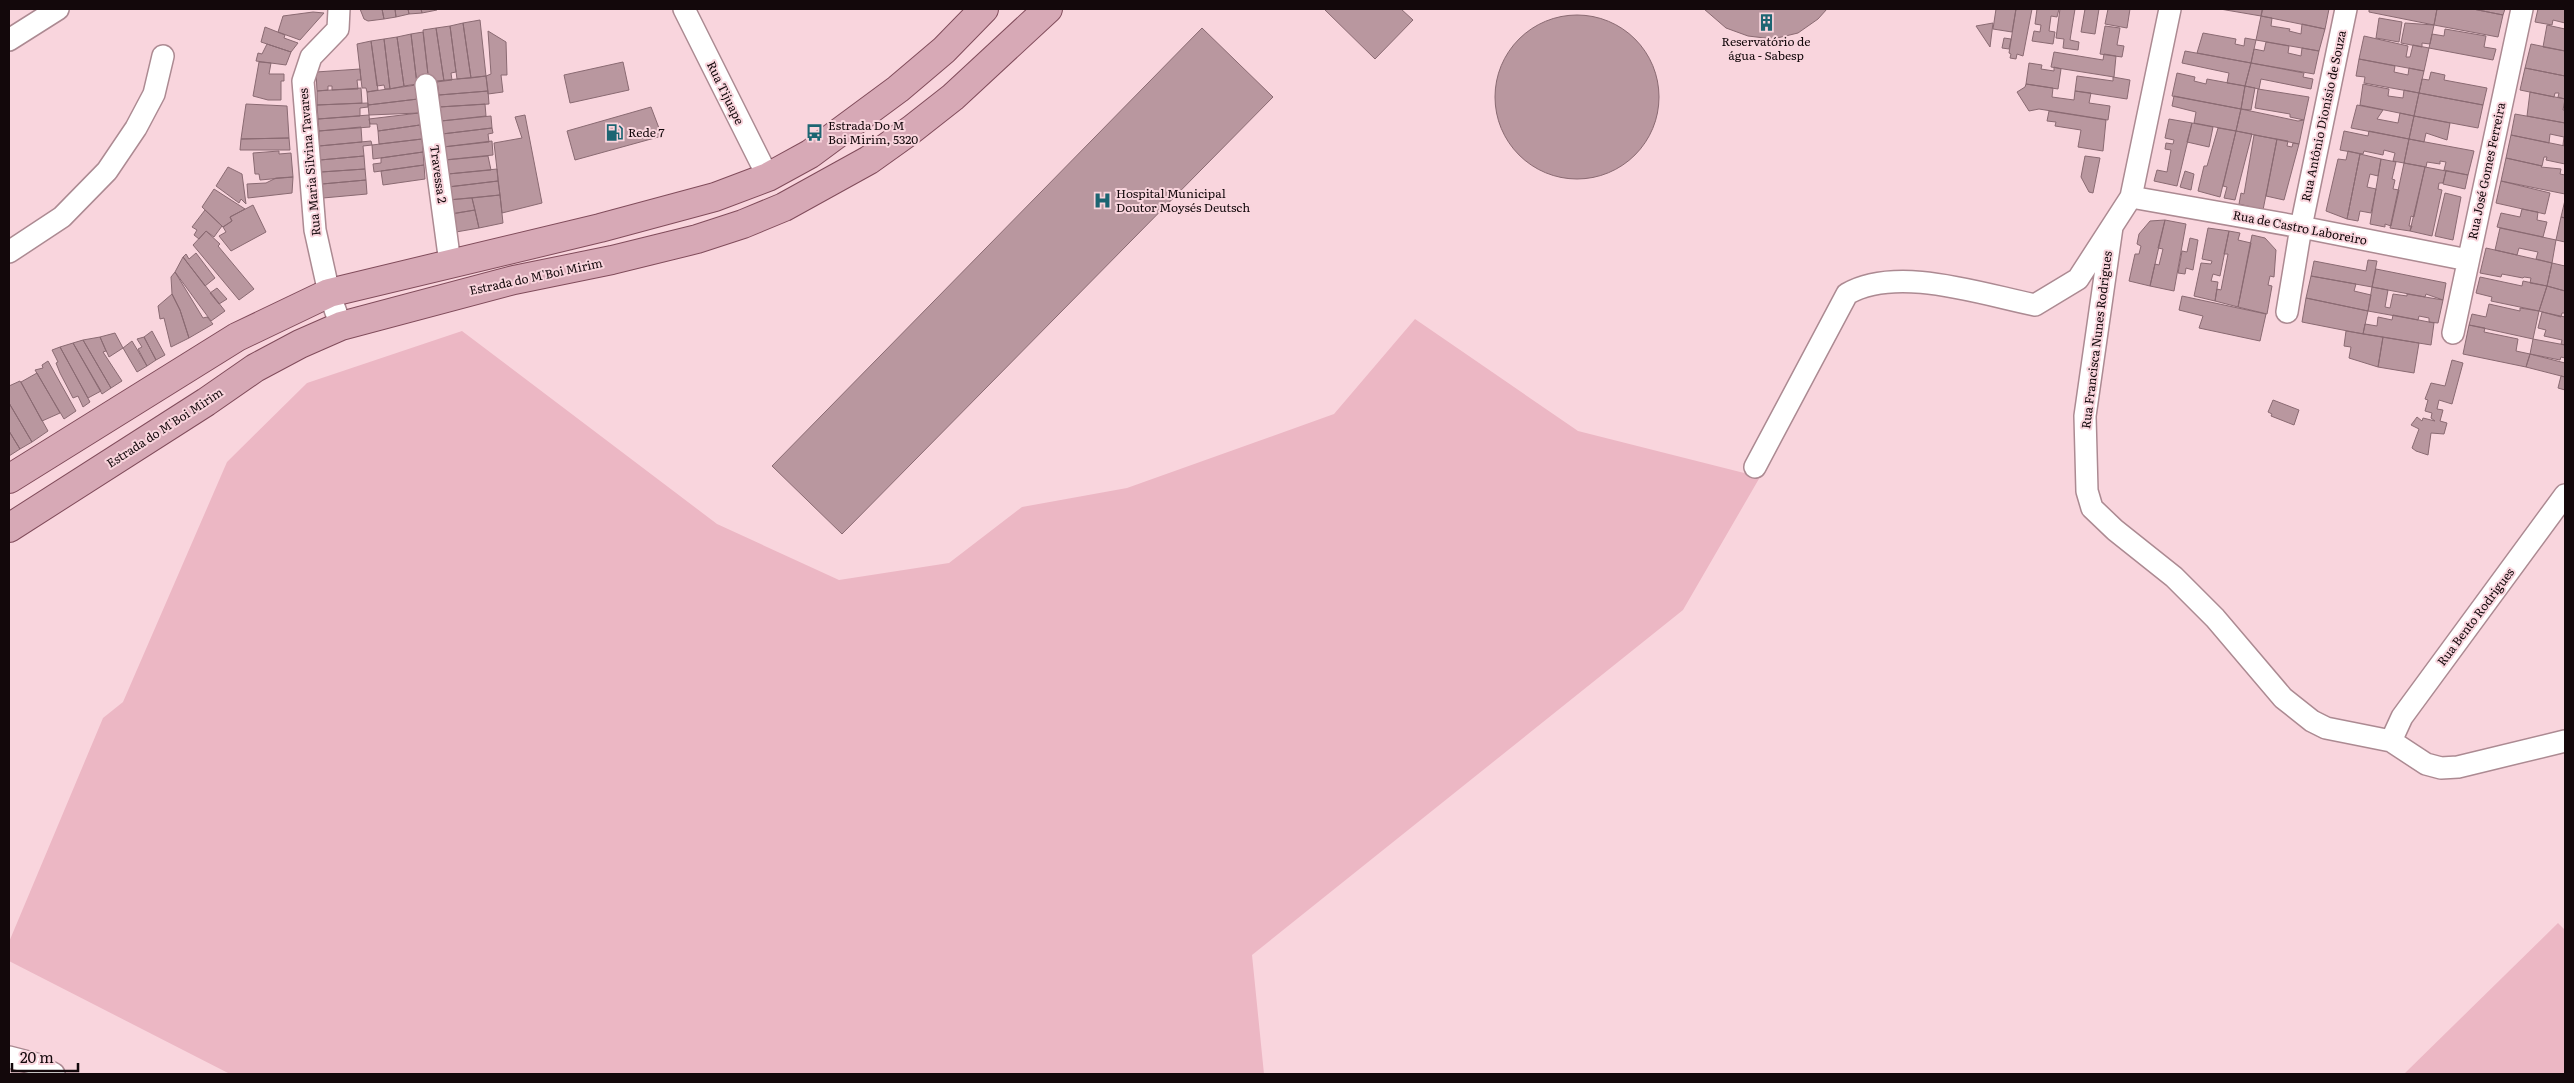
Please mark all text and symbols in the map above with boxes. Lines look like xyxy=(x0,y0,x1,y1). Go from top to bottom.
building icon: Reservatório de água - Sabesp xyxy=(1756,13,1776,33)
street label: Rua Antônio Dionísio de Souza xyxy=(2296,28,2350,203)
place label: Reservatório de água - Sabesp xyxy=(1722,32,1810,64)
street label: Rua Tijuape xyxy=(703,58,749,127)
street label: Rua Maria Silvina Tavares xyxy=(294,87,324,237)
street label: Rua José Gomes Ferreira xyxy=(2463,100,2509,241)
place label: Estrada Do M Boi Mirim, 5320 xyxy=(828,116,918,148)
fuel station icon: Rede 7 xyxy=(604,123,624,143)
place label: Rede 7 xyxy=(628,123,665,141)
bus stop icon: Estrada Do M Boi Mirim, 5320 xyxy=(804,123,824,143)
street label: Travessa 2 xyxy=(426,143,452,204)
place label: Hospital Municipal Doutor Moysés Deutsch xyxy=(1116,184,1250,216)
hospital icon: Hospital Municipal Doutor Moysés Deutsch xyxy=(1092,191,1112,211)
street label: Rua de Castro Laboreiro xyxy=(2232,205,2369,249)
street label: Rua Francisca Nunes Rodrigues xyxy=(2076,249,2116,430)
street label: Estrada do M'Boi Mirim xyxy=(468,253,604,299)
street label: Estrada do M'Boi Mirim xyxy=(103,382,227,472)
street label: Rua Bento Rodrigues xyxy=(2432,563,2518,669)
scale bar xyxy=(12,1040,79,1072)
text: 20 m xyxy=(20,1045,54,1068)

